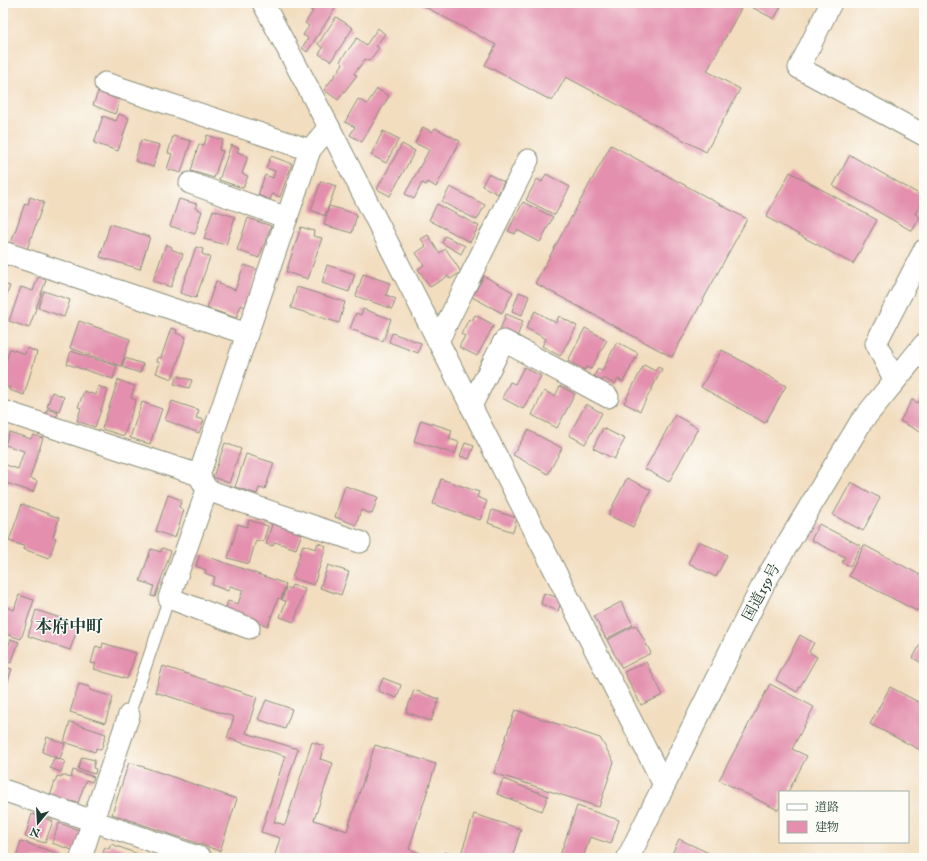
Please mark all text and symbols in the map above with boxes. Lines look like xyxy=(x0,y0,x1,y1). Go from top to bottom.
street label: 国道159号 xyxy=(738,560,785,624)
district label: 本府中町 xyxy=(35,617,103,638)
legend xyxy=(779,791,909,843)
text: 道路 xyxy=(815,800,839,815)
north arrow xyxy=(18,803,58,843)
text: 建物 xyxy=(815,820,839,835)
text: N xyxy=(28,823,43,840)

